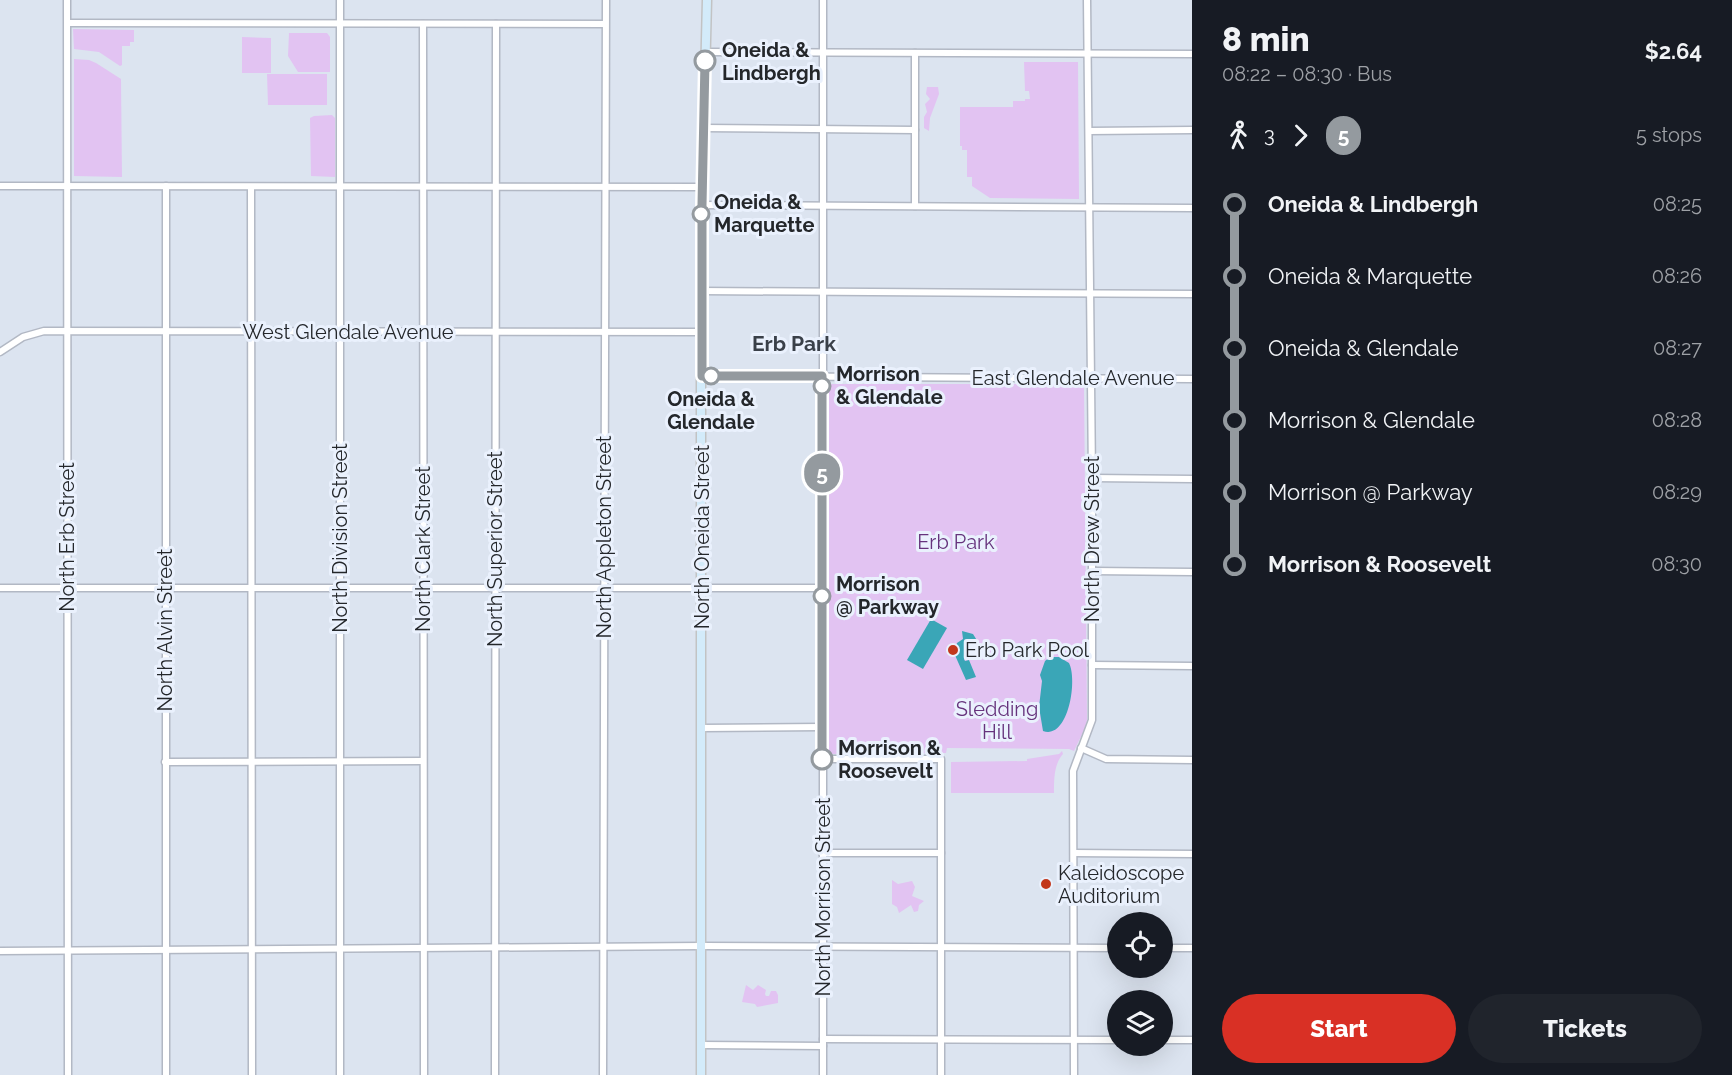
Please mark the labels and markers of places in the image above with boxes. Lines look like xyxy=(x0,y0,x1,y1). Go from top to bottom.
place label: Oneida & Lindbergh xyxy=(722,38,821,85)
marker: Oneida & Lindbergh xyxy=(694,50,716,72)
place label: Oneida & Marquette xyxy=(714,190,814,237)
marker: Oneida & Marquette xyxy=(692,205,710,223)
place label: Morrison & Glendale xyxy=(836,362,943,409)
marker: Oneida & Glendale xyxy=(702,367,720,385)
marker: Morrison & Glendale xyxy=(813,377,831,395)
place label: Oneida & Glendale xyxy=(667,387,756,434)
place label: Morrison @ Parkway xyxy=(836,572,939,619)
marker: Morrison @ Parkway xyxy=(813,587,831,605)
place label: Erb Park Pool xyxy=(965,638,1090,662)
marker: Erb Park Pool xyxy=(946,643,960,657)
place label: Morrison & Roosevelt xyxy=(838,736,942,783)
marker: Morrison & Roosevelt xyxy=(811,748,833,770)
place label: Kaleidoscope Auditorium xyxy=(1058,861,1184,908)
marker: Kaleidoscope Auditorium xyxy=(1039,877,1053,891)

